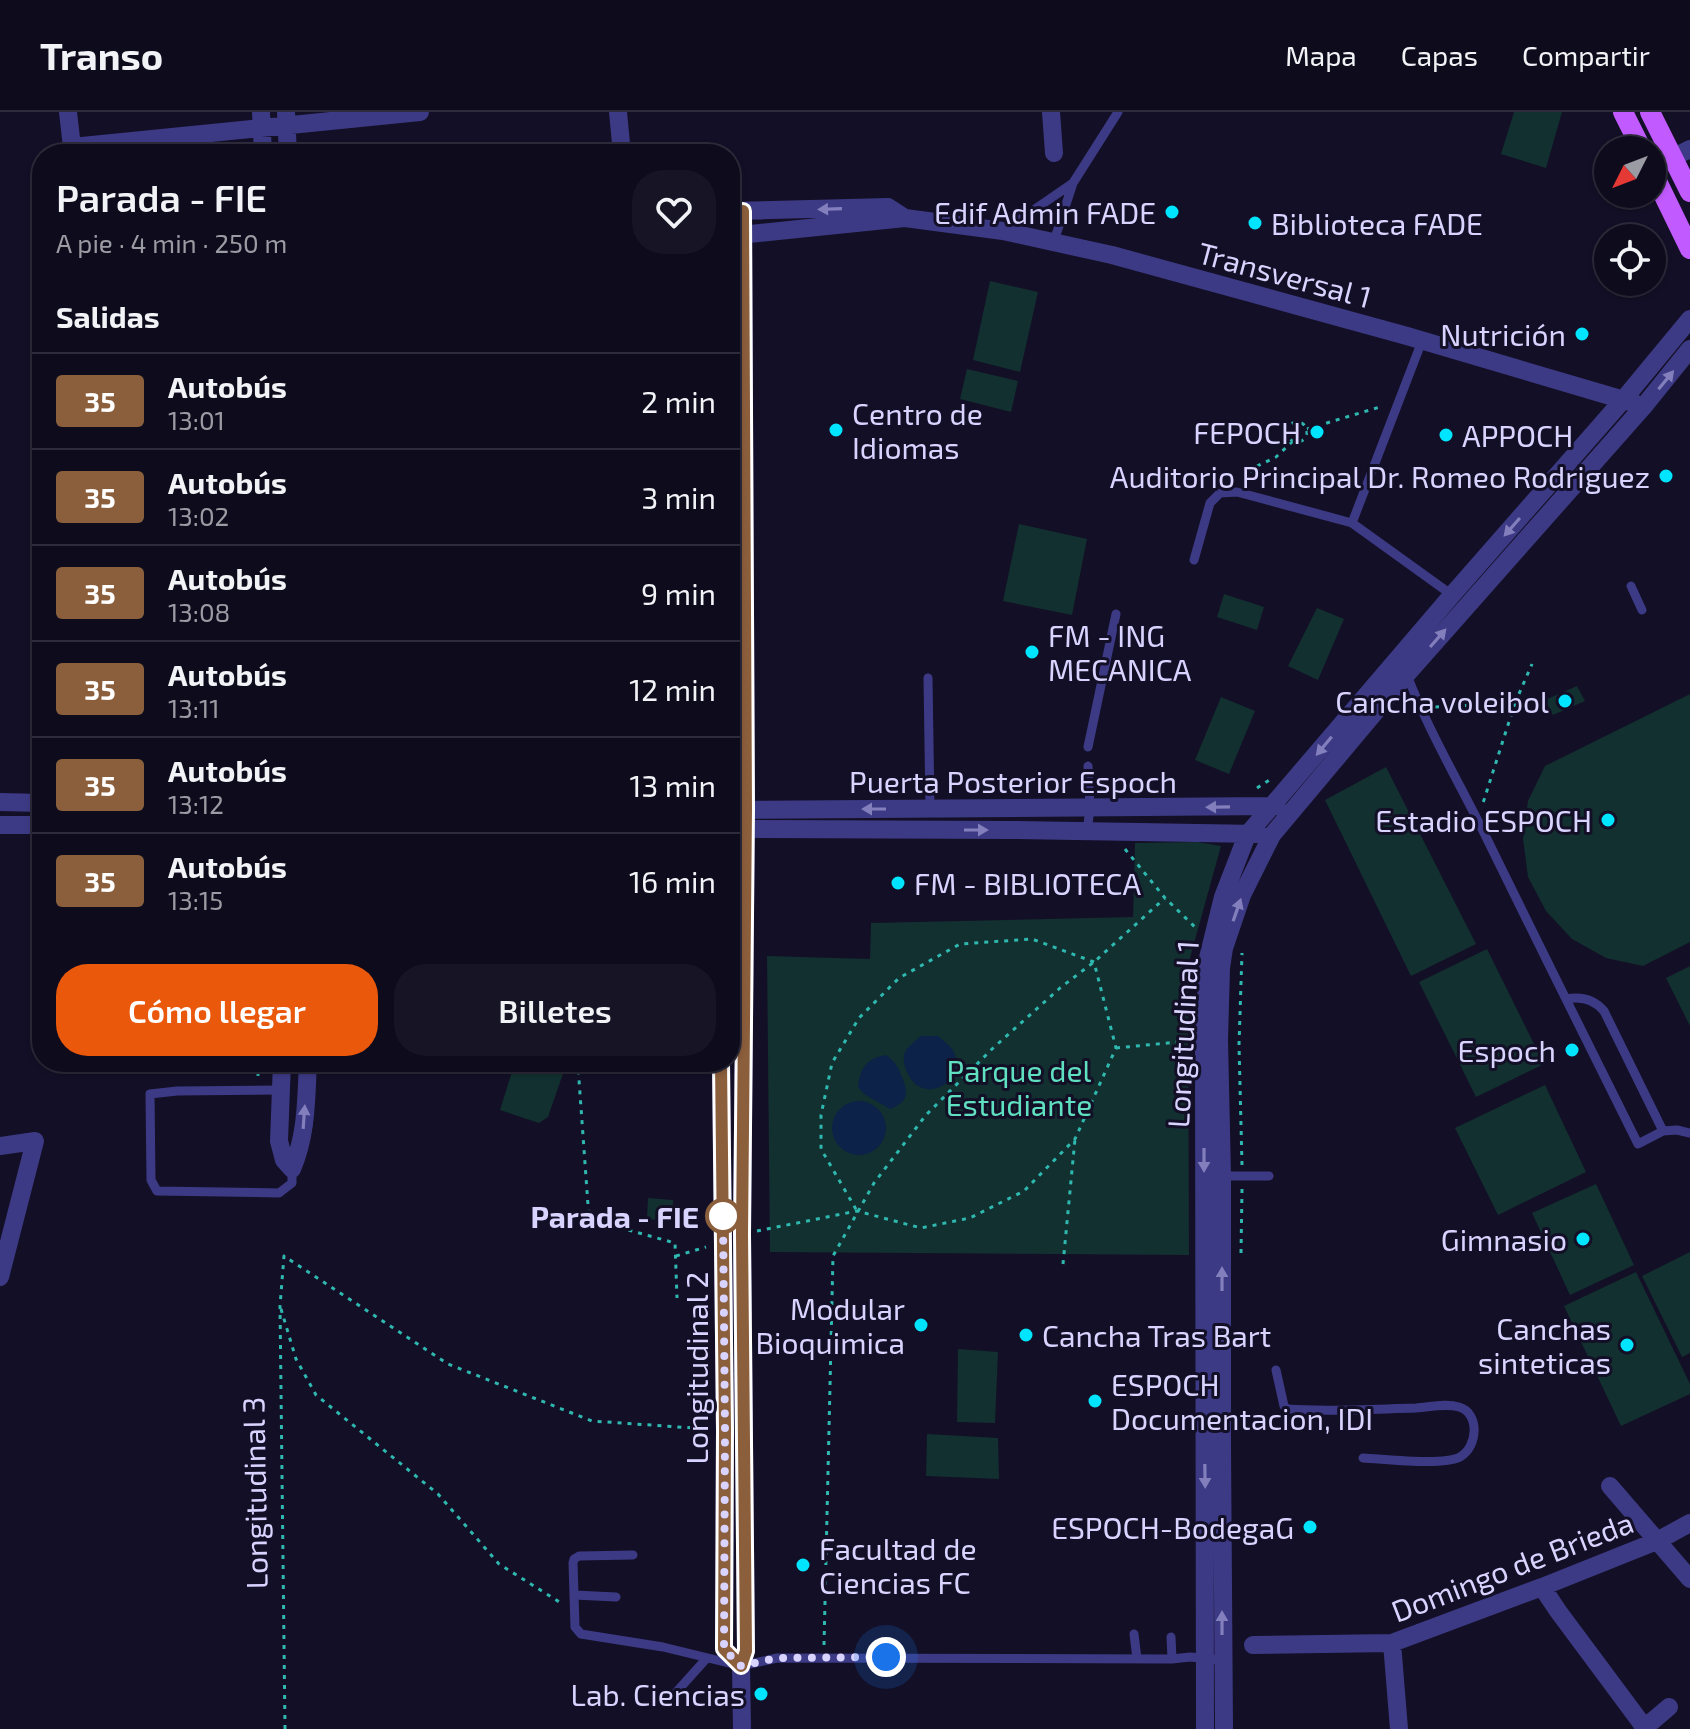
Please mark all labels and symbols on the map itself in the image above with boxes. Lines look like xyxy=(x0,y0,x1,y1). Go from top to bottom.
north arrow xyxy=(1594,136,1666,208)
place label: Edif Admin FADE xyxy=(934,194,1156,230)
one-way arrow xyxy=(817,202,842,215)
marker: Edif Admin FADE xyxy=(1163,203,1181,221)
place label: Biblioteca FADE xyxy=(1271,205,1483,241)
marker: Biblioteca FADE xyxy=(1246,214,1264,232)
street label: Transversal 1 xyxy=(1194,234,1376,314)
place label: Nutrición xyxy=(1440,316,1566,352)
marker: Nutrición xyxy=(1573,325,1591,343)
one-way arrow xyxy=(1657,370,1673,390)
place label: Centro de Idiomas xyxy=(852,395,983,465)
place label: FEPOCH xyxy=(1193,414,1301,450)
place label: APPOCH xyxy=(1462,417,1573,453)
marker: Centro de Idiomas xyxy=(827,421,845,439)
marker: FEPOCH xyxy=(1308,423,1326,441)
marker: APPOCH xyxy=(1437,426,1455,444)
place label: Auditorio Principal Dr. Romeo Rodriguez xyxy=(1110,458,1650,494)
marker: Auditorio Principal Dr. Romeo Rodriguez xyxy=(1657,467,1675,485)
one-way arrow xyxy=(1504,517,1521,537)
place label: FM - ING MECANICA xyxy=(1048,617,1192,687)
one-way arrow xyxy=(1429,628,1447,648)
marker: FM - ING MECANICA xyxy=(1023,643,1041,661)
place label: Cancha voleibol xyxy=(1335,683,1549,719)
marker: Cancha voleibol xyxy=(1556,692,1574,710)
one-way arrow xyxy=(1316,735,1333,755)
street label: Puerta Posterior Espoch xyxy=(849,763,1177,799)
one-way arrow xyxy=(1205,801,1230,813)
place label: Estadio ESPOCH xyxy=(1375,802,1592,838)
one-way arrow xyxy=(861,803,886,815)
marker: Estadio ESPOCH xyxy=(1599,811,1617,829)
one-way arrow xyxy=(964,824,989,836)
place label: FM - BIBLIOTECA xyxy=(914,865,1141,901)
marker: FM - BIBLIOTECA xyxy=(889,874,907,892)
one-way arrow xyxy=(1231,897,1244,921)
street label: Longitudinal 1 xyxy=(1159,939,1205,1129)
place label: Espoch xyxy=(1457,1032,1556,1068)
marker: Espoch xyxy=(1563,1041,1581,1059)
park label: Parque del Estudiante xyxy=(946,1052,1092,1122)
one-way arrow xyxy=(298,1104,311,1129)
one-way arrow xyxy=(1198,1148,1210,1173)
place label: Parada - FIE xyxy=(530,1198,699,1234)
marker: Parada - FIE xyxy=(706,1199,740,1233)
place label: Gimnasio xyxy=(1441,1221,1567,1257)
marker: Gimnasio xyxy=(1574,1230,1592,1248)
one-way arrow xyxy=(1216,1266,1228,1291)
street label: Longitudinal 2 xyxy=(678,1272,714,1464)
place label: Modular Bioquimica xyxy=(755,1290,905,1360)
place label: Canchas sinteticas xyxy=(1478,1310,1611,1380)
marker: Modular Bioquimica xyxy=(912,1316,930,1334)
place label: Cancha Tras Bart xyxy=(1042,1317,1271,1353)
marker: Cancha Tras Bart xyxy=(1017,1326,1035,1344)
marker: Canchas sinteticas xyxy=(1618,1336,1636,1354)
place label: ESPOCH Documentacion, IDI xyxy=(1111,1366,1373,1436)
marker: ESPOCH Documentacion, IDI xyxy=(1086,1392,1104,1410)
street label: Longitudinal 3 xyxy=(234,1396,274,1590)
one-way arrow xyxy=(1198,1464,1211,1489)
street label: Domingo de Brieda xyxy=(1386,1503,1638,1629)
place label: ESPOCH-BodegaG xyxy=(1051,1509,1294,1545)
marker: ESPOCH-BodegaG xyxy=(1301,1518,1319,1536)
place label: Facultad de Ciencias FC xyxy=(819,1530,977,1600)
marker: Facultad de Ciencias FC xyxy=(794,1556,812,1574)
one-way arrow xyxy=(1216,1610,1228,1635)
your location xyxy=(866,1637,906,1677)
place label: Lab. Ciencias xyxy=(571,1676,745,1712)
marker: Lab. Ciencias xyxy=(752,1685,770,1703)

